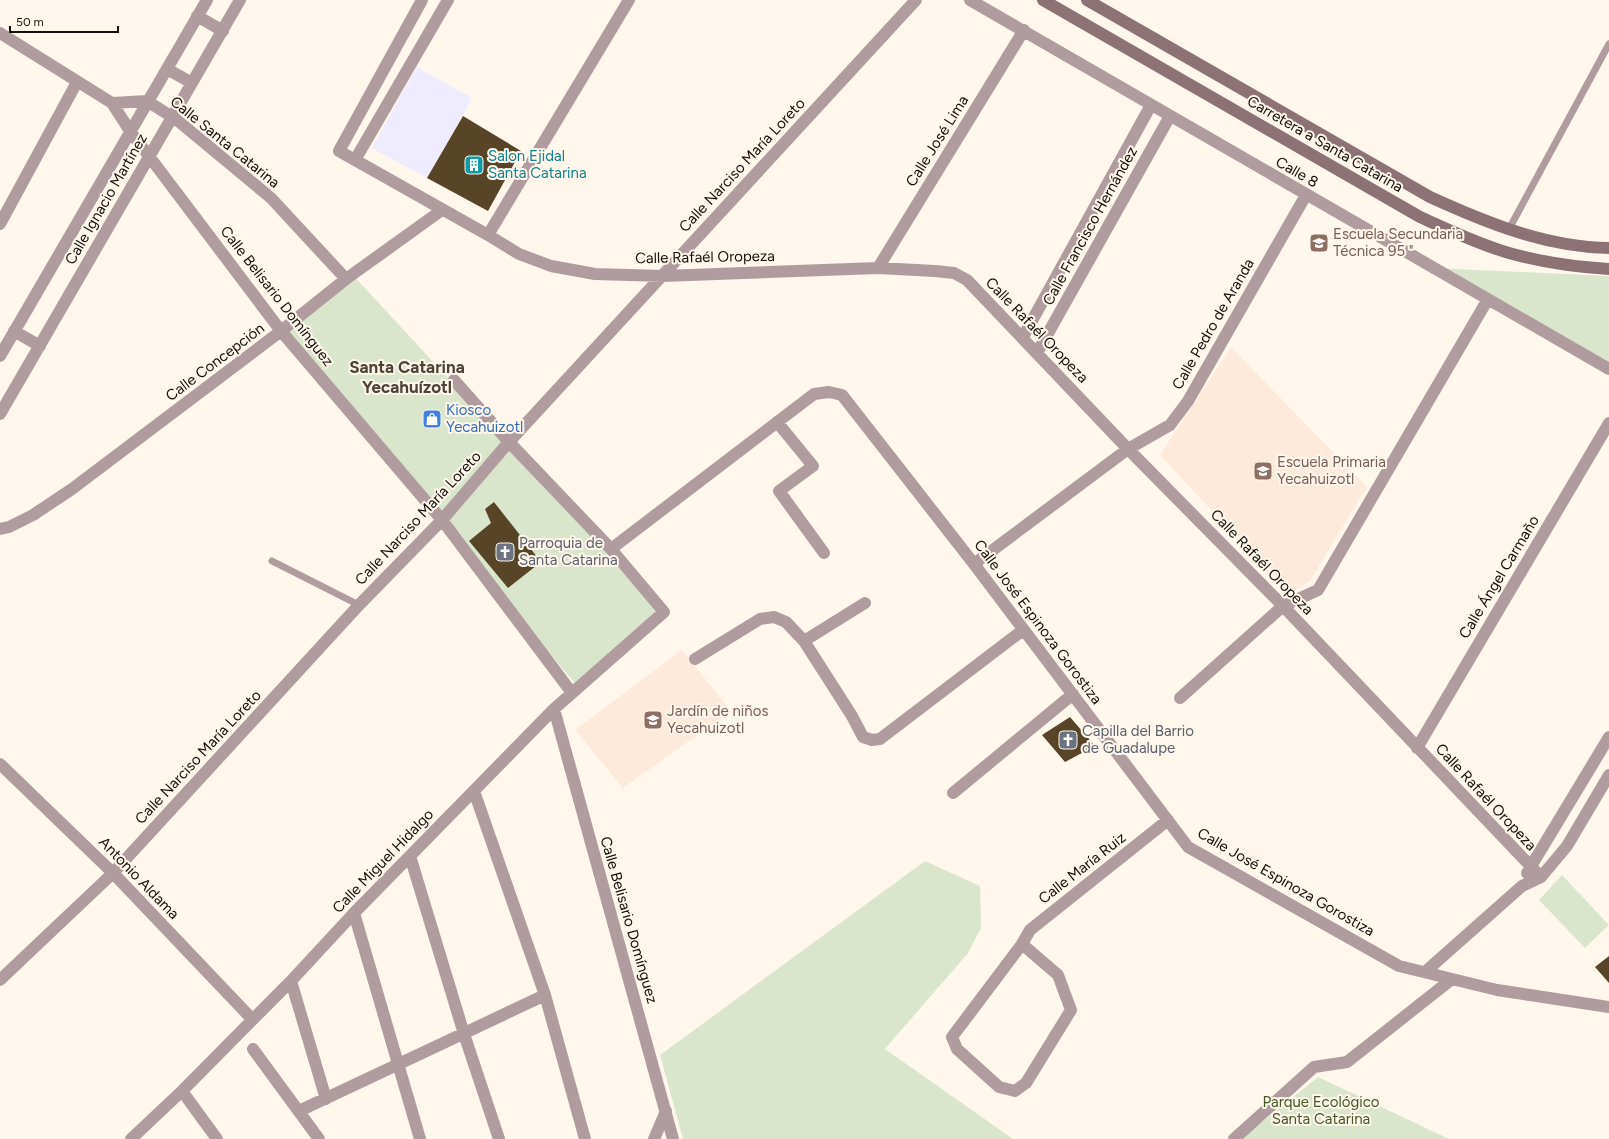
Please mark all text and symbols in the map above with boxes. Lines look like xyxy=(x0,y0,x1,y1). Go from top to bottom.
scale bar xyxy=(10,8,118,34)
text: 50 m xyxy=(16,15,44,29)
street label: Calle Santa Catarina xyxy=(167,92,283,192)
street label: Calle José Lima xyxy=(902,92,972,190)
street label: Carretera a Santa Catarina xyxy=(1244,92,1406,196)
street label: Calle Narciso María Loreto xyxy=(675,94,809,236)
street label: Calle Ignacio Martínez xyxy=(61,130,151,268)
street label: Calle Francisco Hernández xyxy=(1039,144,1141,308)
place label: Salon Ejidal Santa Catarina xyxy=(488,147,587,182)
street label: Calle 8 xyxy=(1273,153,1321,191)
building icon: Salon Ejidal Santa Catarina xyxy=(463,154,485,176)
street label: Calle Belisario Domínguez xyxy=(217,222,337,370)
place label: Escuela Secundaria Técnica 95 " xyxy=(1333,225,1463,260)
school or university icon: Escuela Secundaria Técnica 95 " xyxy=(1308,232,1330,254)
street label: Calle Rafaél Oropeza xyxy=(635,247,775,267)
street label: Calle Pedro de Aranda xyxy=(1168,255,1258,393)
street label: Calle Rafaél Oropeza xyxy=(982,273,1092,387)
street label: Calle Concepción xyxy=(162,319,268,405)
district label: Santa Catarina Yecahuízotl xyxy=(349,357,465,397)
place label: Kiosco Yecahuizotl xyxy=(446,401,523,436)
shop icon: Kiosco Yecahuizotl xyxy=(421,408,443,430)
street label: Calle Narciso María Loreto xyxy=(351,447,485,589)
place label: Escuela Primaria Yecahuizotl xyxy=(1277,453,1386,488)
school or university icon: Escuela Primaria Yecahuizotl xyxy=(1252,460,1274,482)
street label: Calle Rafaél Oropeza xyxy=(1207,505,1317,619)
street label: Calle Ángel Carmaño xyxy=(1455,512,1543,642)
place label: Parroquia de Santa Catarina xyxy=(519,534,618,569)
street label: Calle José Espinoza Gorostiza xyxy=(970,536,1106,708)
church icon: Parroquia de Santa Catarina xyxy=(494,541,516,563)
street label: Calle Narciso María Loreto xyxy=(131,686,265,828)
place label: Jardín de niños Yecahuizotl xyxy=(667,702,768,737)
school or university icon: Jardín de niños Yecahuizotl xyxy=(642,709,664,731)
place label: Capilla del Barrio de Guadalupe xyxy=(1082,722,1194,757)
church icon: Capilla del Barrio de Guadalupe xyxy=(1057,729,1079,751)
street label: Calle Rafaél Oropeza xyxy=(1432,740,1540,854)
street label: Calle Miguel Hidalgo xyxy=(329,805,437,917)
street label: Calle José Espinoza Gorostiza xyxy=(1194,824,1378,940)
street label: Calle María Ruiz xyxy=(1035,828,1129,908)
street label: Antonio Aldama xyxy=(95,833,183,923)
street label: Calle Belisario Domínguez xyxy=(596,834,662,1006)
park label: Parque Ecológico Santa Catarina xyxy=(1263,1093,1380,1128)

